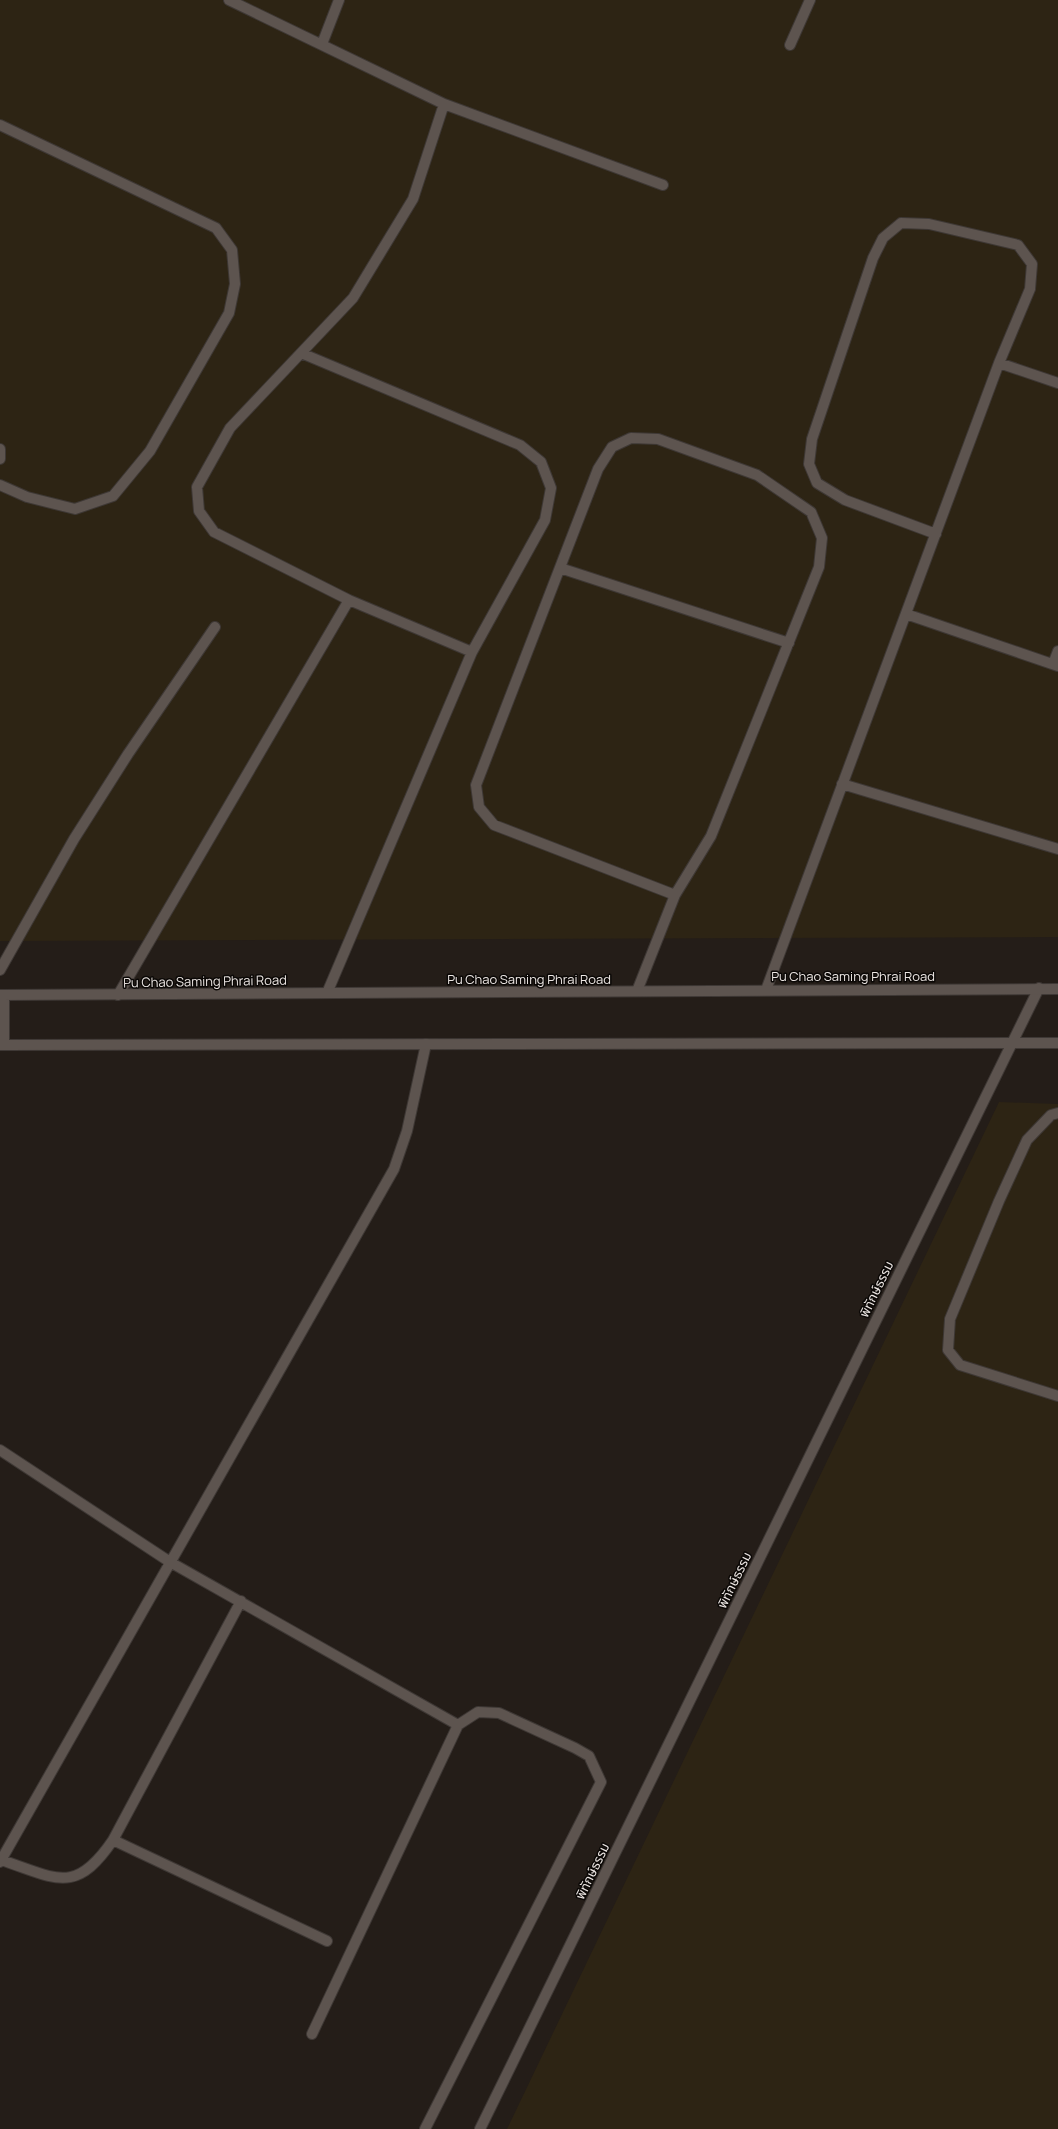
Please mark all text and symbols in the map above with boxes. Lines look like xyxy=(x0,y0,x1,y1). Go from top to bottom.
street label: Pu Chao Saming Phrai Road xyxy=(771,967,935,985)
street label: Pu Chao Saming Phrai Road xyxy=(447,970,611,988)
street label: Pu Chao Saming Phrai Road xyxy=(123,971,287,991)
street label: พิทักษ์ธรรม xyxy=(855,1258,897,1320)
street label: พิทักษ์ธรรม xyxy=(713,1549,755,1611)
street label: พิทักษ์ธรรม xyxy=(571,1840,613,1902)

